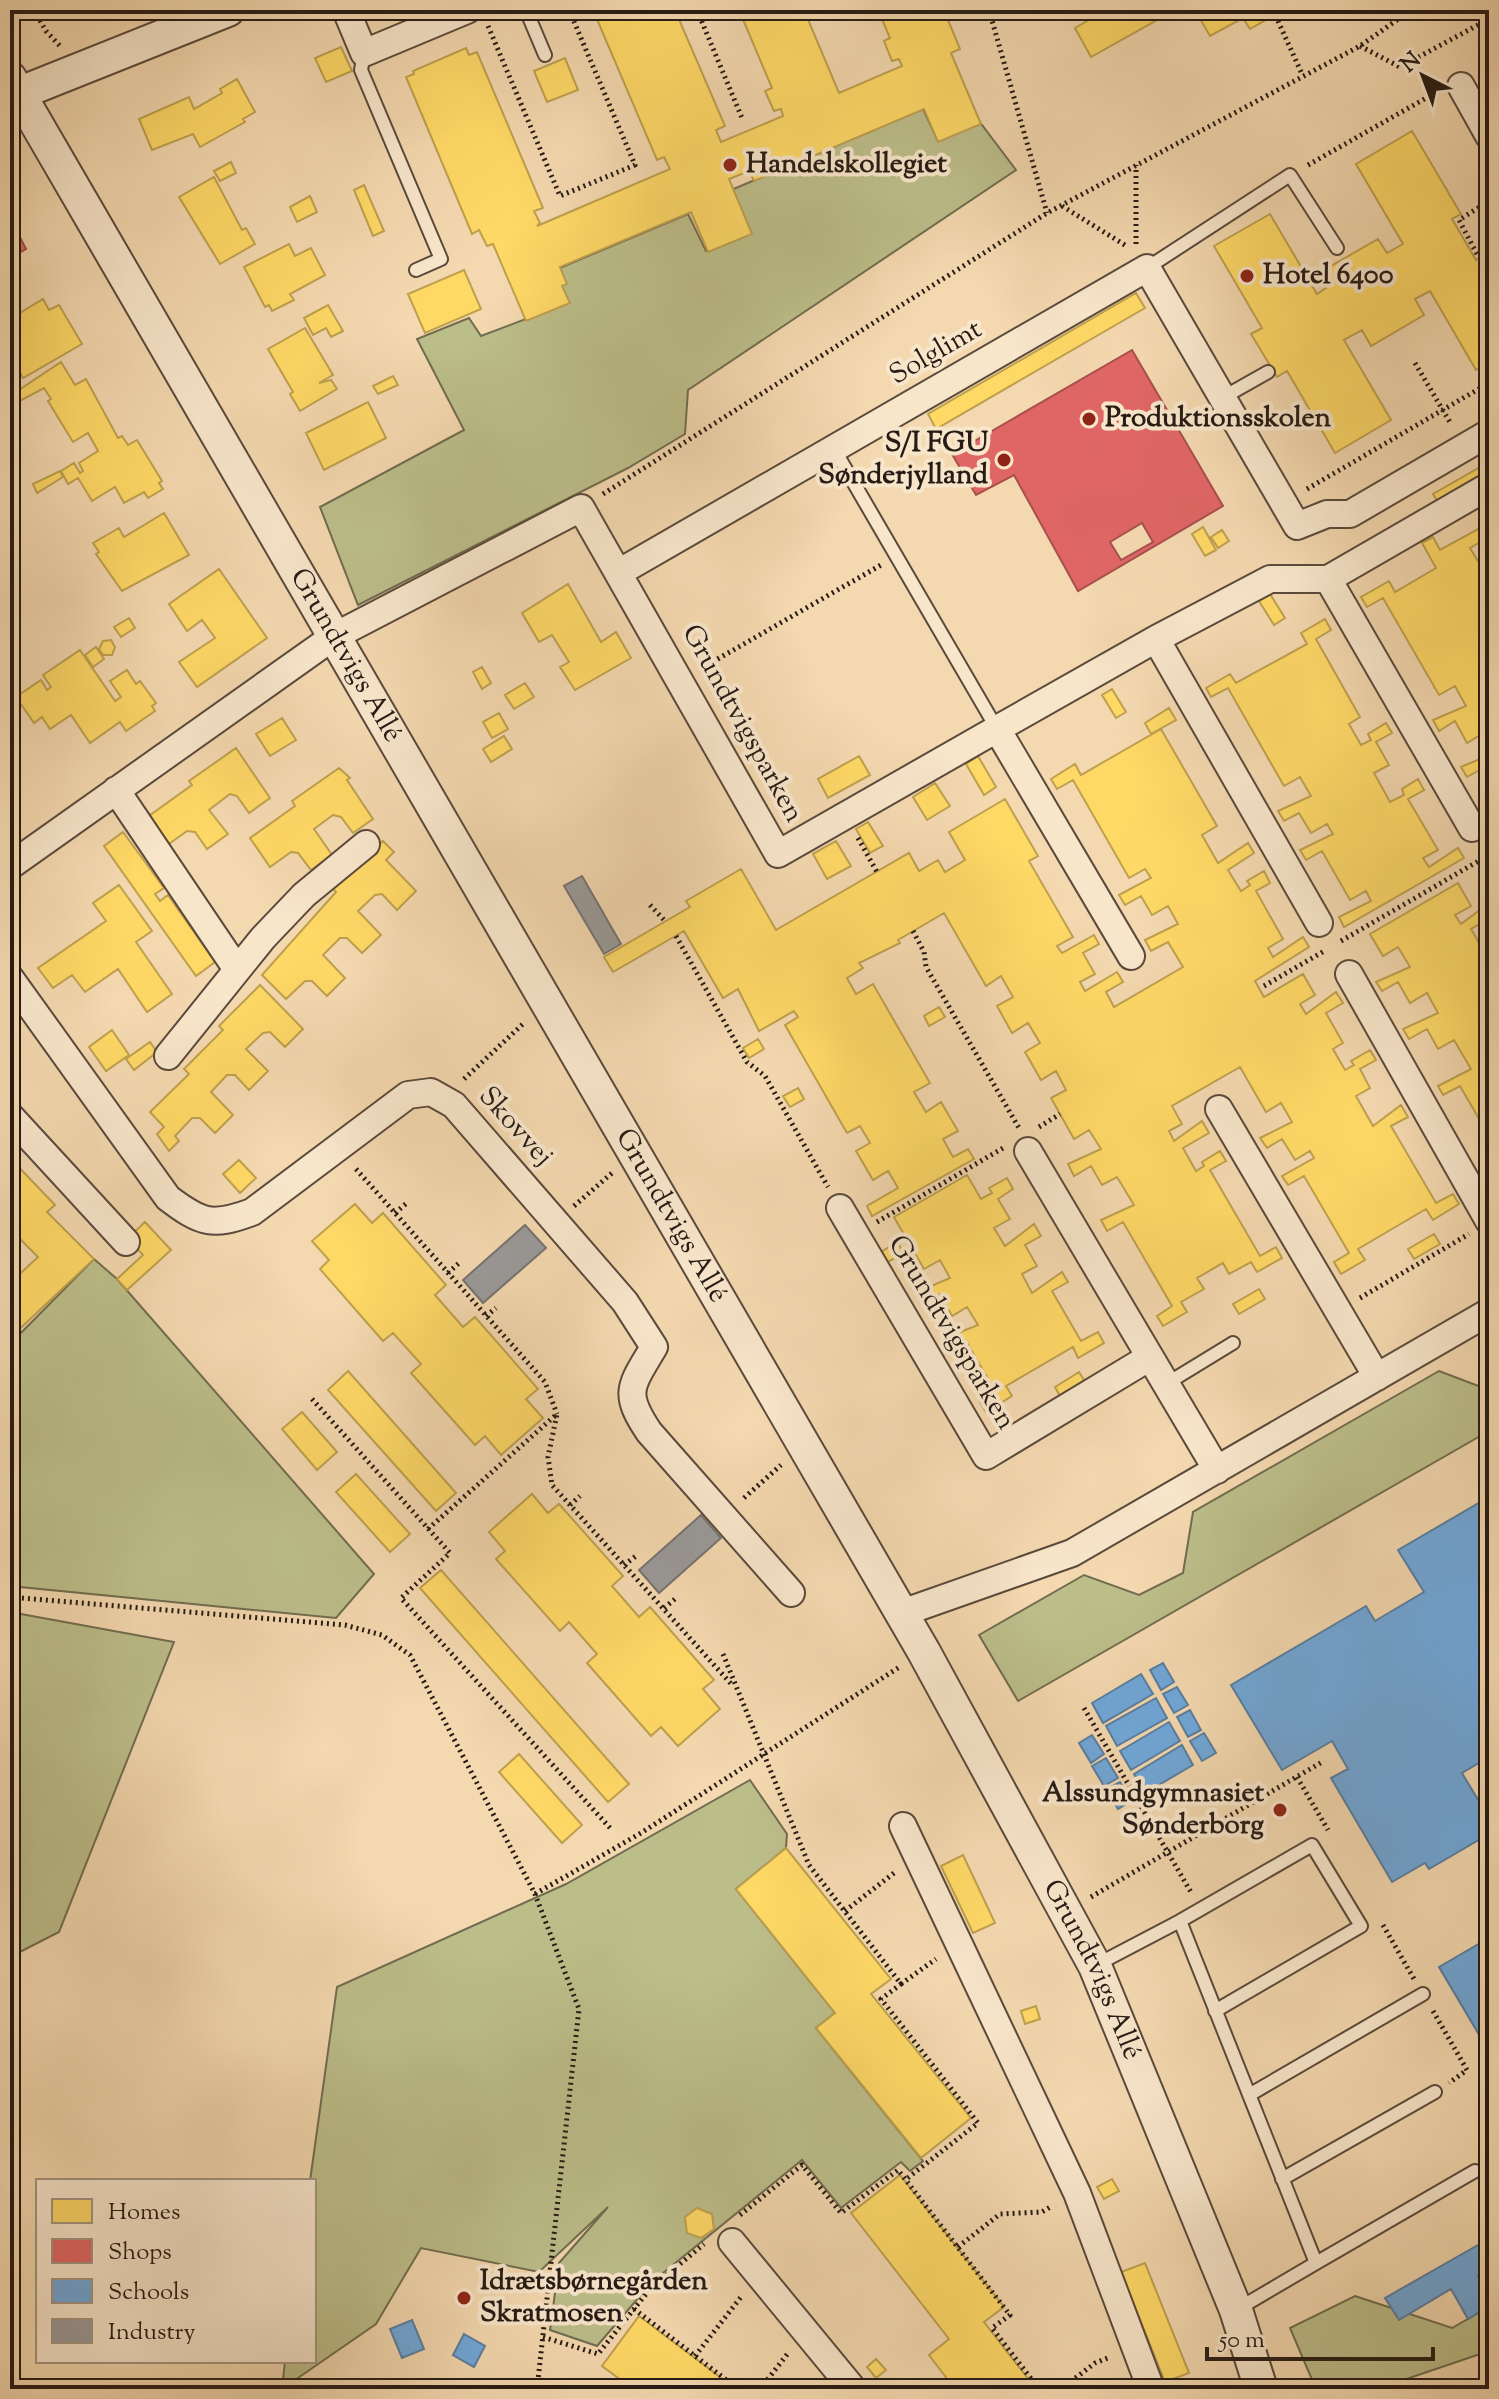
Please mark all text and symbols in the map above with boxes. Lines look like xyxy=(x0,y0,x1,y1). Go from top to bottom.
north arrow xyxy=(1383,36,1463,116)
text: N xyxy=(1394,45,1429,81)
place label: Handelskollegiet xyxy=(746,145,947,185)
marker: Handelskollegiet xyxy=(721,156,739,174)
place label: Hotel 6400 xyxy=(1263,256,1394,296)
marker: Hotel 6400 xyxy=(1238,267,1256,285)
street label: Solglimt xyxy=(882,310,990,396)
place label: Produktionsskolen xyxy=(1105,399,1332,439)
marker: Produktionsskolen xyxy=(1080,410,1098,428)
place label: S/I FGU Sønderjylland xyxy=(818,424,988,496)
marker: S/I FGU Sønderjylland xyxy=(995,451,1013,469)
street label: Grundtvigs Allé xyxy=(279,561,412,750)
street label: Grundtvigsparken xyxy=(671,618,813,830)
street label: Skovvej xyxy=(468,1078,562,1176)
street label: Grundtvigs Allé xyxy=(605,1122,737,1311)
street label: Grundtvigsparken xyxy=(877,1228,1025,1438)
place label: Alssundgymnasiet Sønderborg xyxy=(1042,1774,1264,1846)
marker: Alssundgymnasiet Sønderborg xyxy=(1271,1801,1289,1819)
street label: Grundtvigs Allé xyxy=(1032,1873,1151,2066)
legend xyxy=(36,2179,316,2363)
text: Homes xyxy=(108,2196,180,2230)
text: Shops xyxy=(108,2236,172,2270)
place label: Idrætsbørnegården Skratmosen xyxy=(480,2262,708,2334)
text: Schools xyxy=(108,2276,189,2310)
marker: Idrætsbørnegården Skratmosen xyxy=(455,2289,473,2307)
scale bar xyxy=(1207,2311,1433,2361)
text: Industry xyxy=(108,2316,196,2350)
text: 50 m xyxy=(1217,2324,1265,2358)

